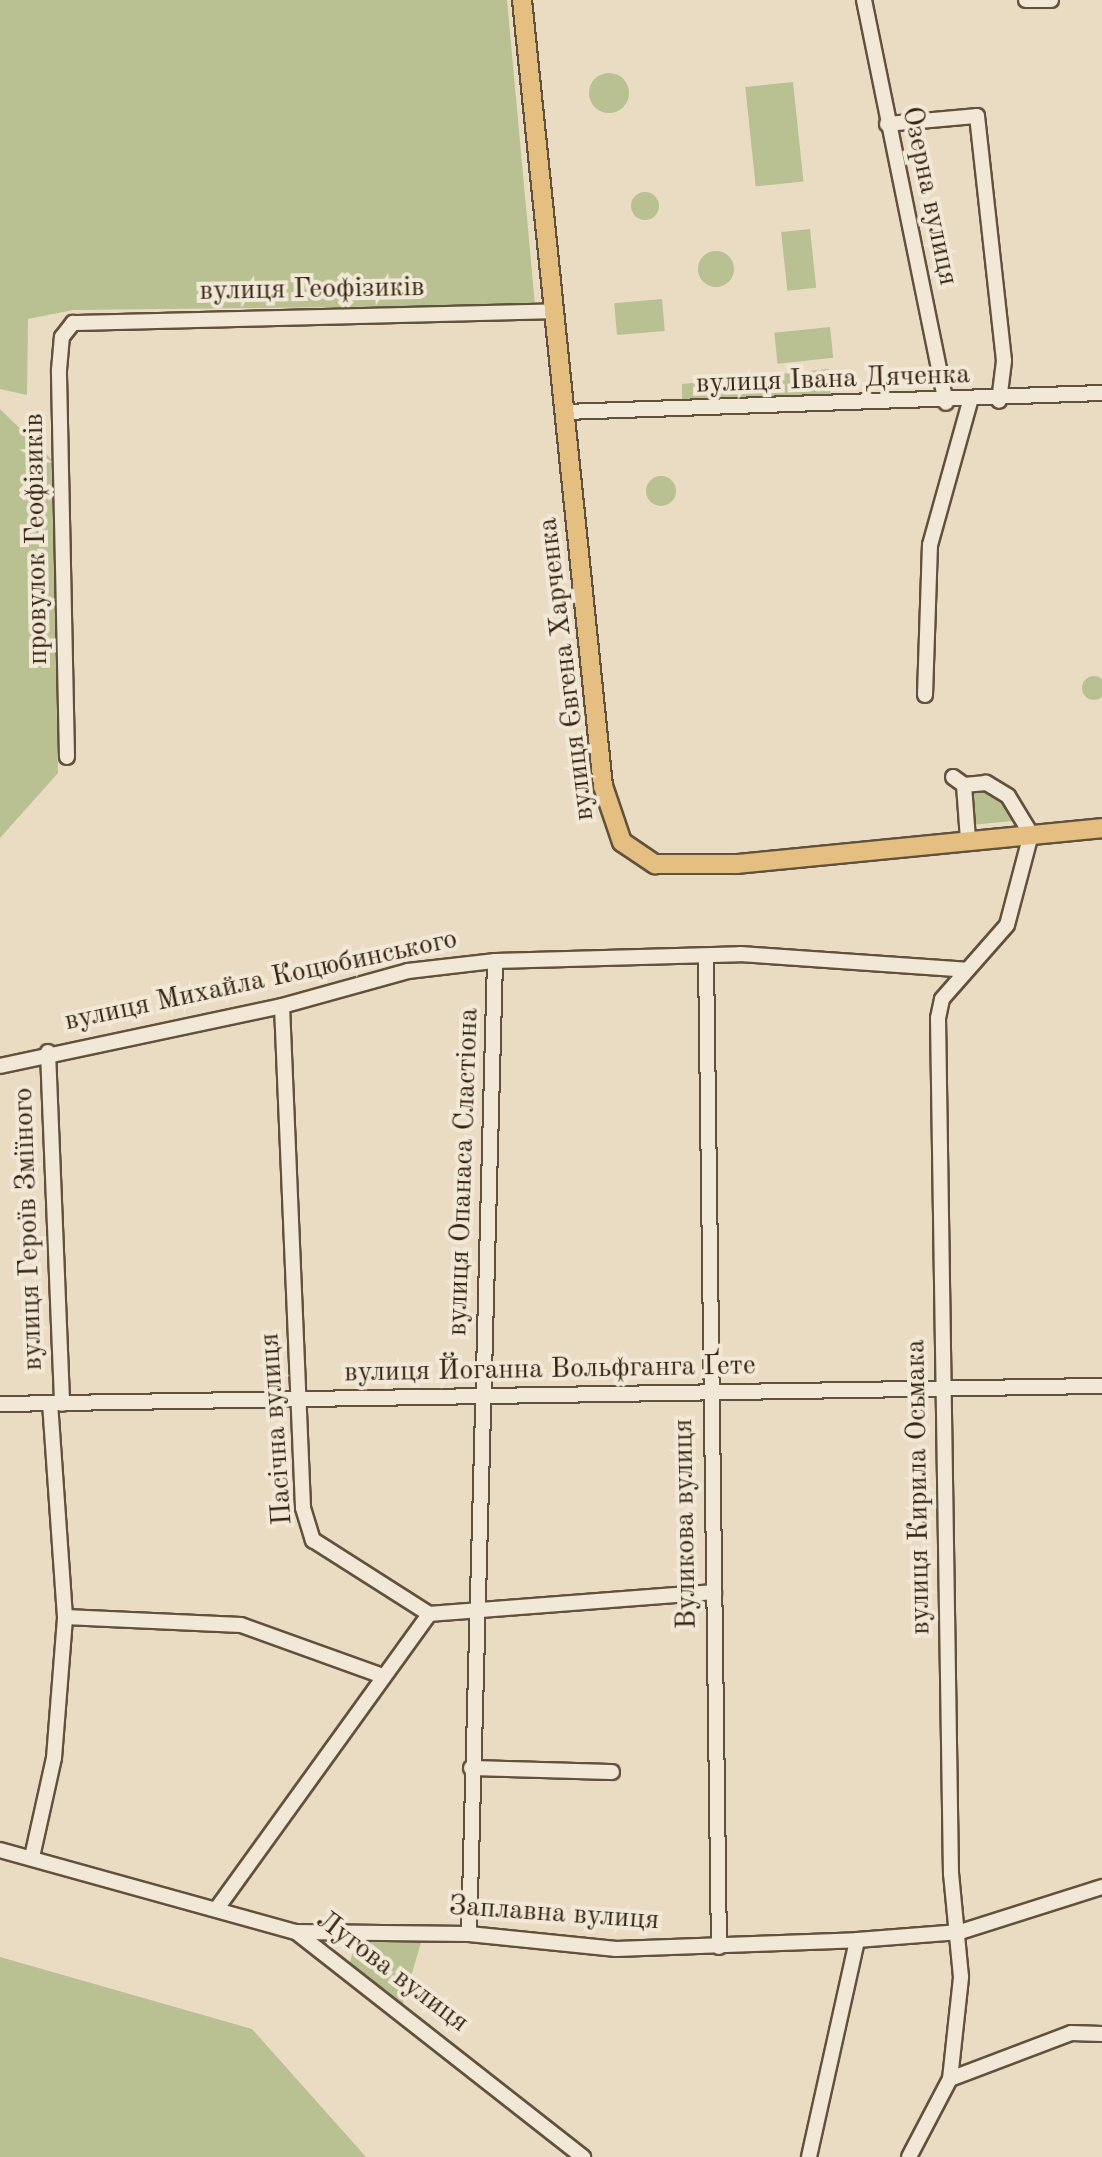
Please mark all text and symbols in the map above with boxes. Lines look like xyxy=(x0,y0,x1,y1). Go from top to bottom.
street label: Озерна вулиця xyxy=(894,104,964,288)
street label: вулиця Геофізиків xyxy=(199,271,425,309)
street label: вулиця Івана Дяченка xyxy=(695,358,971,402)
street label: провулок Геофізиків xyxy=(18,413,56,665)
street label: вулиця Євгена Харченка xyxy=(532,516,602,822)
street label: вулиця Михайла Коцюбинського xyxy=(62,923,460,1039)
street label: вулиця Опанаса Сластіона xyxy=(441,1007,487,1337)
street label: вулиця Героїв Зміїного xyxy=(7,1087,51,1371)
street label: Пасічна вулиця xyxy=(254,1332,300,1526)
street label: вулиця Кирила Осьмака xyxy=(900,1339,938,1635)
street label: вулиця Йоганна Вольфганга Ґете xyxy=(344,1350,756,1390)
street label: Вуликова вулиця xyxy=(667,1418,705,1630)
street label: Заплавна вулиця xyxy=(448,1890,660,1938)
street label: Лугова вулиця xyxy=(309,1904,475,2040)

